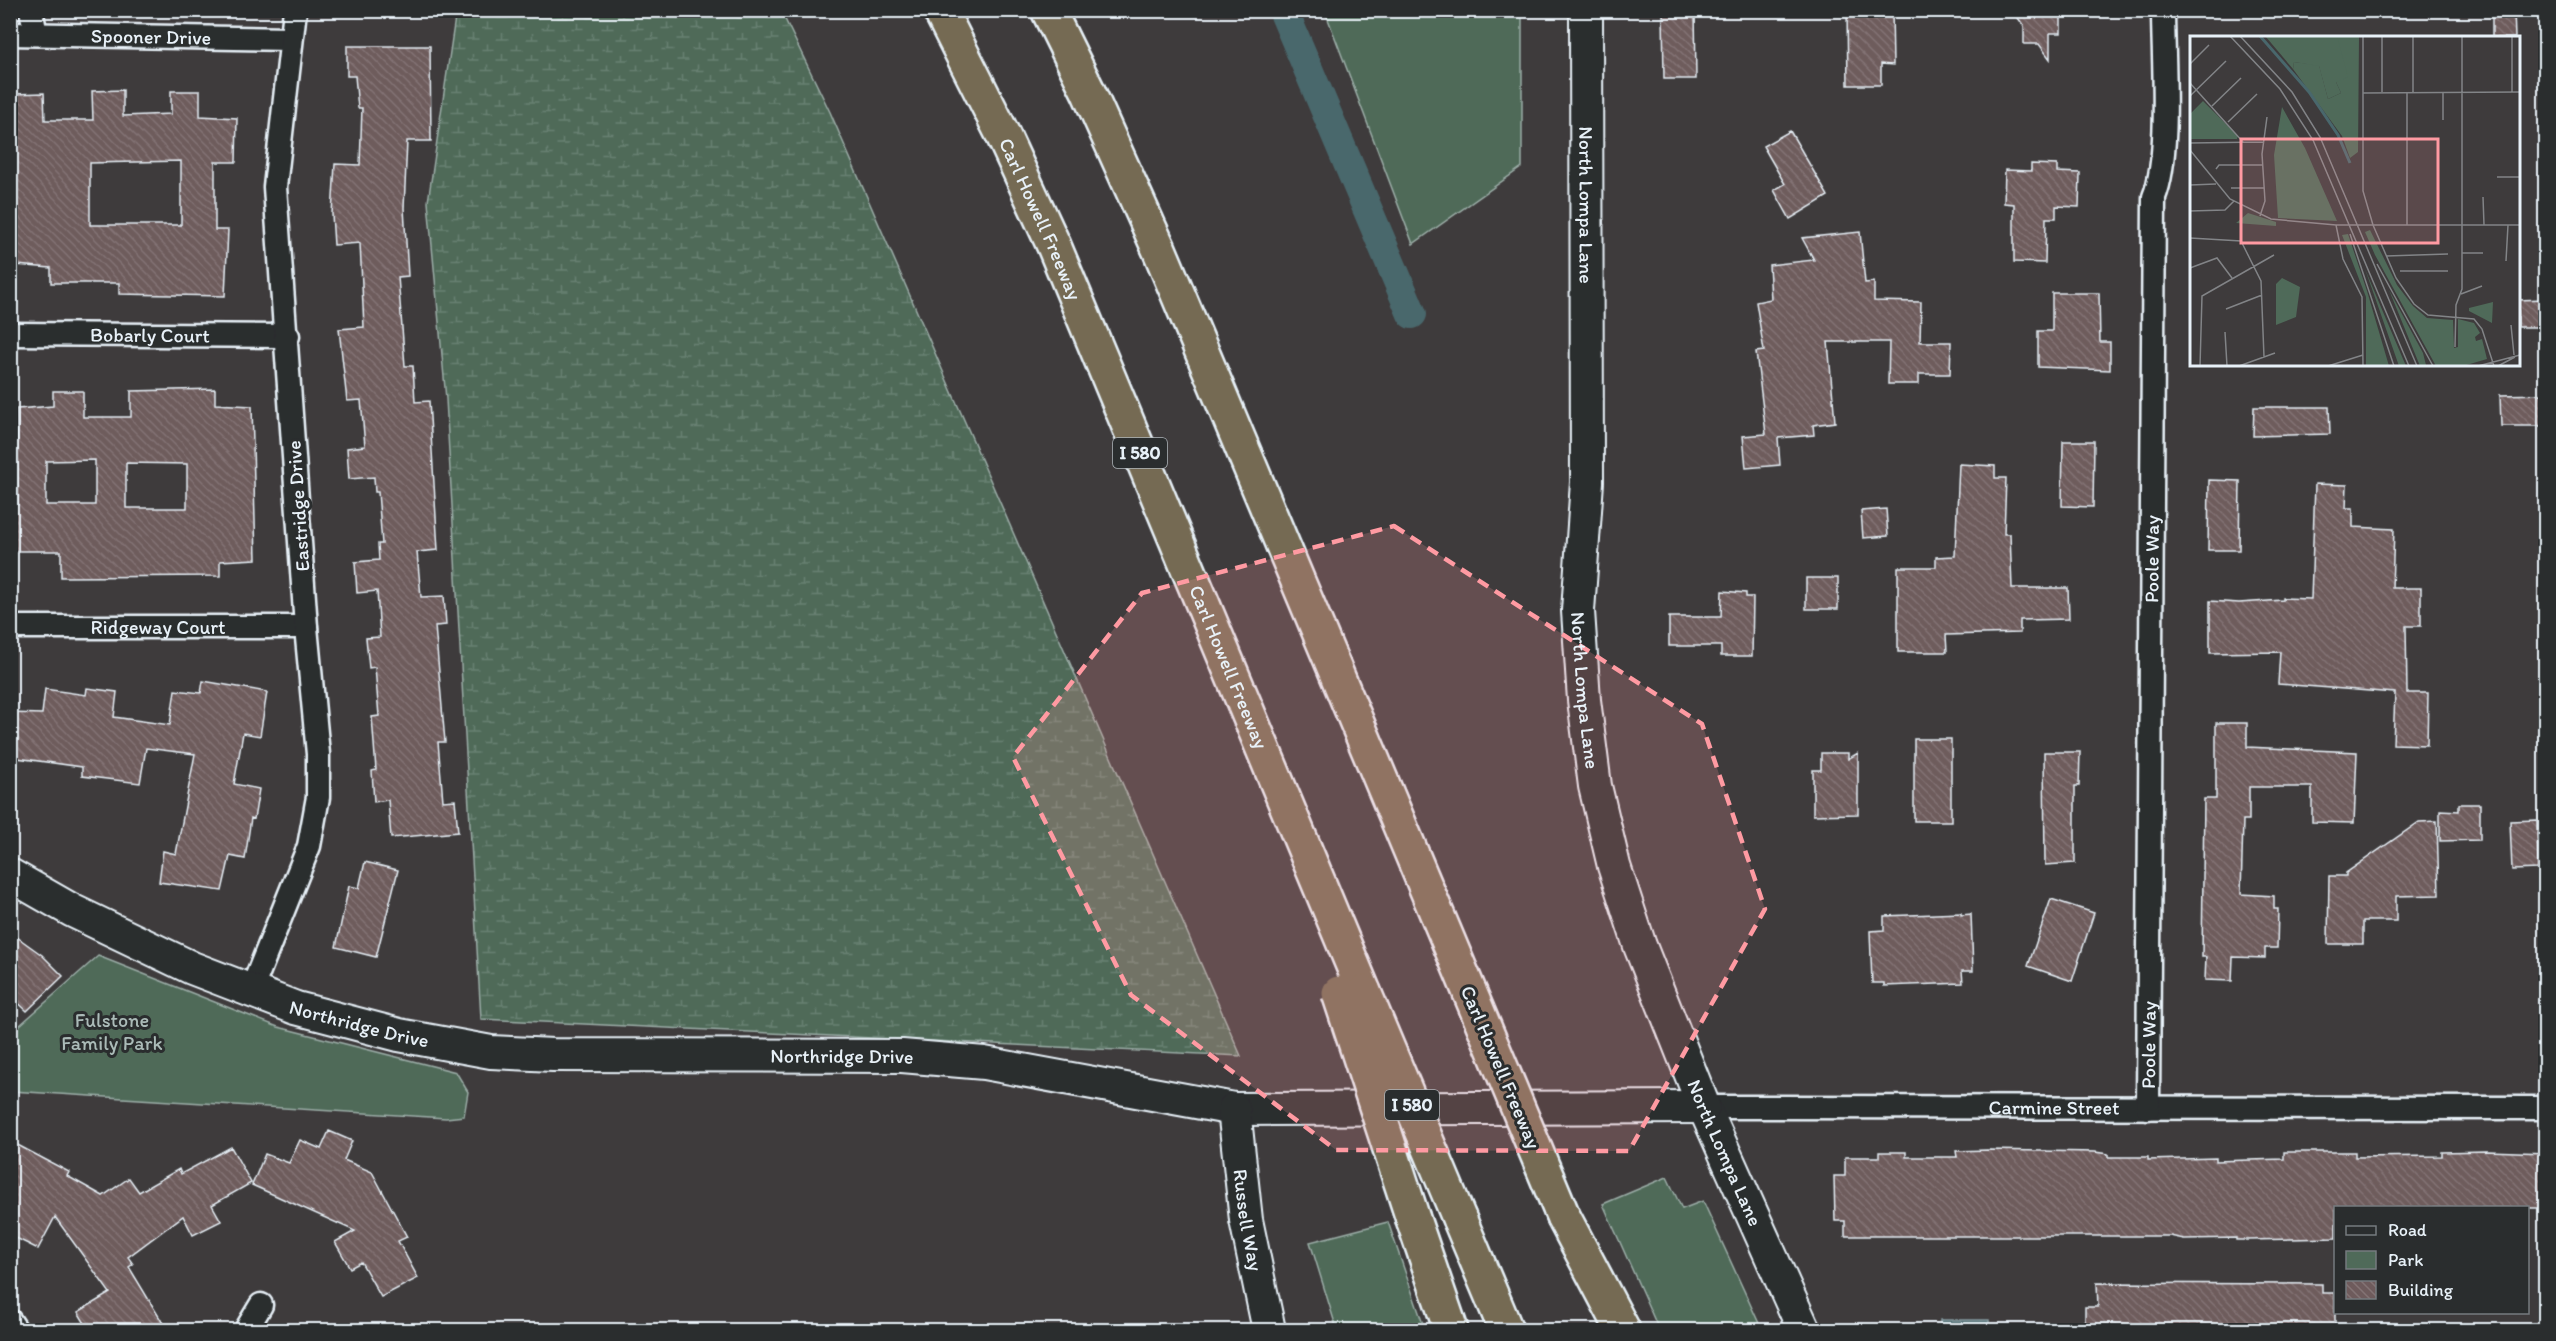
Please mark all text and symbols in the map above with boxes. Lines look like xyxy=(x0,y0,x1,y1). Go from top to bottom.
street label: Spooner Drive xyxy=(91,23,211,50)
inset map xyxy=(2190,36,2520,366)
street label: North Lompa Lane xyxy=(1574,126,1599,284)
street label: Carl Howell Freeway xyxy=(994,134,1087,304)
street label: Bobarly Court xyxy=(90,323,210,347)
road number: I 580 xyxy=(1113,438,1167,468)
street label: Eastridge Drive xyxy=(281,440,315,572)
street label: Poole Way xyxy=(2139,514,2164,603)
street label: Carl Howell Freeway xyxy=(1184,581,1274,753)
street label: North Lompa Lane xyxy=(1566,611,1605,770)
street label: Ridgeway Court xyxy=(91,615,225,639)
street label: Carl Howell Freeway xyxy=(1456,982,1546,1153)
street label: Northridge Drive xyxy=(287,995,431,1052)
street label: Poole Way xyxy=(2136,1000,2161,1089)
park label: Fulstone Family Park xyxy=(61,1008,163,1055)
street label: Northridge Drive xyxy=(770,1044,914,1069)
street label: North Lompa Lane xyxy=(1682,1076,1768,1230)
road number: I 580 xyxy=(1385,1090,1439,1120)
street label: Carmine Street xyxy=(1989,1095,2119,1119)
street label: Russell Way xyxy=(1229,1168,1269,1274)
legend xyxy=(2334,1206,2529,1314)
text: Road xyxy=(2388,1219,2427,1241)
text: Park xyxy=(2388,1249,2423,1271)
text: Building xyxy=(2388,1279,2454,1301)

